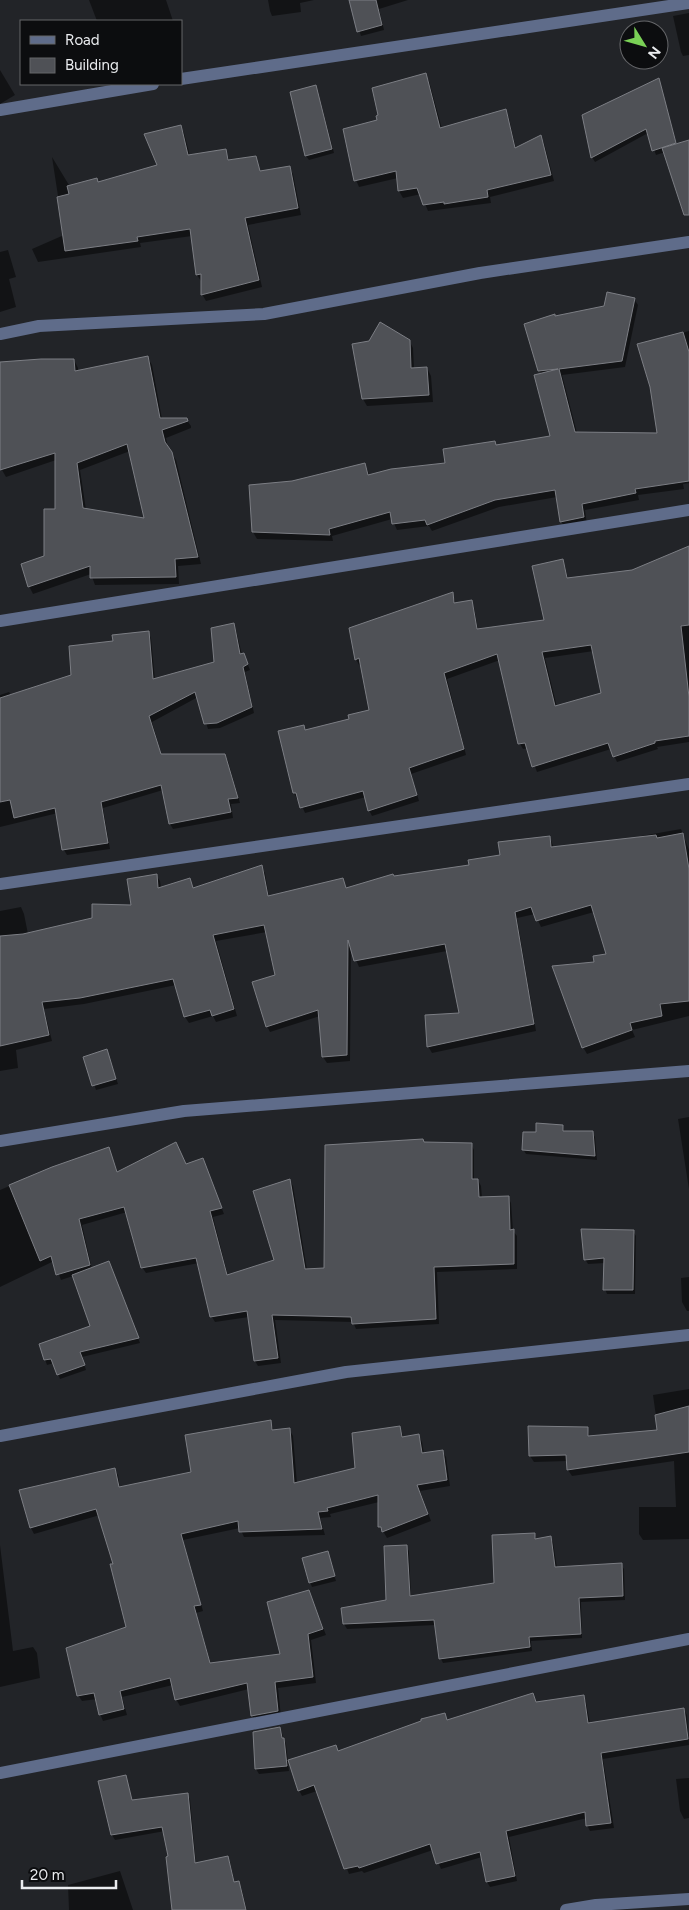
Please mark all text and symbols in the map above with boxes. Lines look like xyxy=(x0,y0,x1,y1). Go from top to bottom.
legend xyxy=(20,20,182,85)
north arrow xyxy=(619,20,669,70)
text: Road xyxy=(65,31,100,49)
text: N xyxy=(644,43,664,62)
text: Building xyxy=(65,56,119,74)
scale bar xyxy=(22,1858,116,1890)
text: 20 m xyxy=(30,1866,64,1884)

